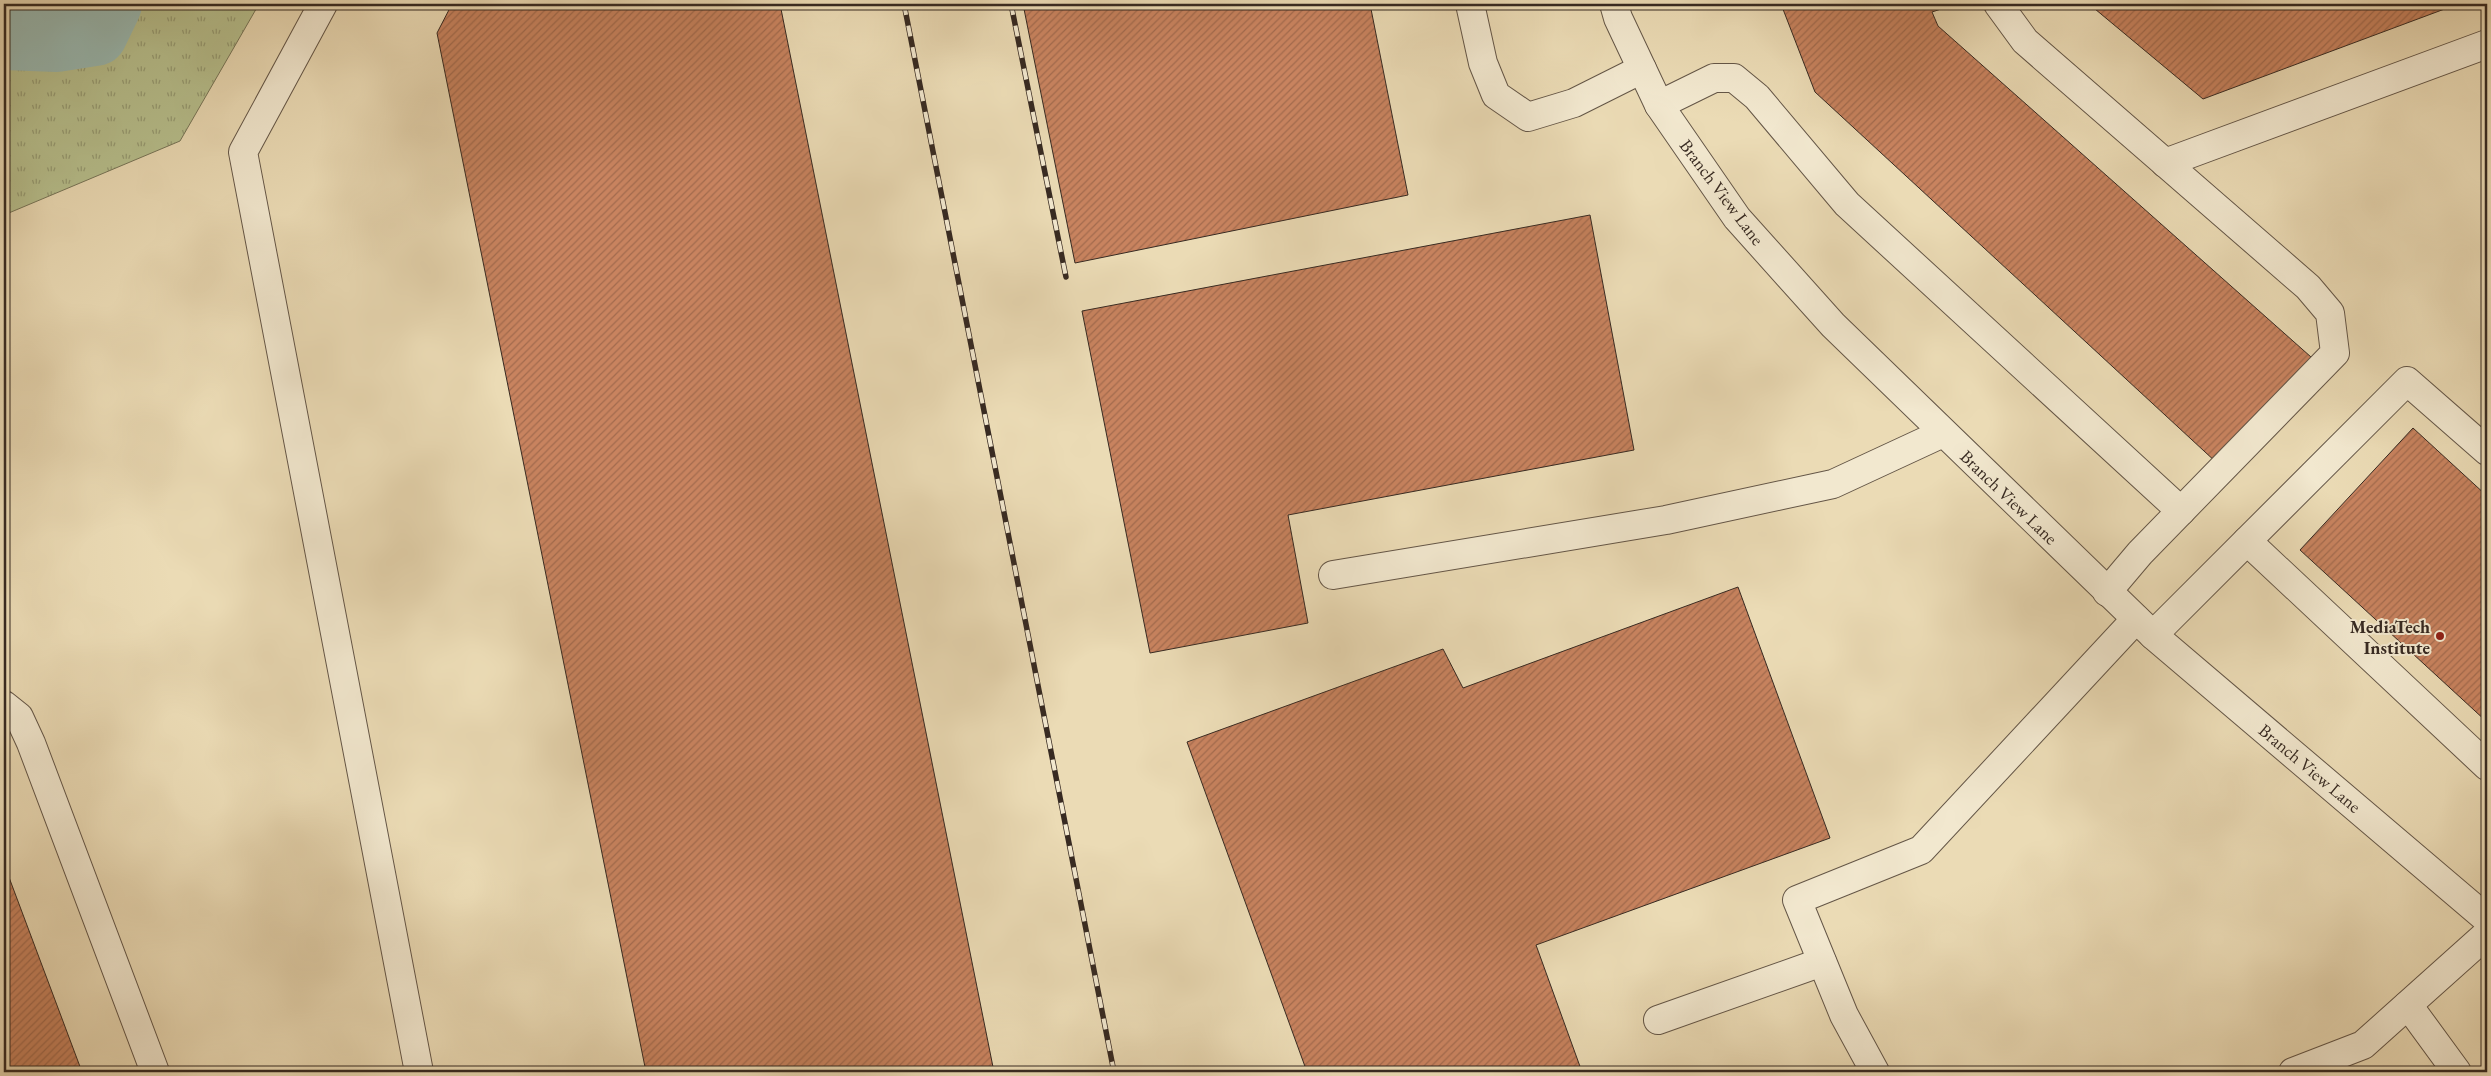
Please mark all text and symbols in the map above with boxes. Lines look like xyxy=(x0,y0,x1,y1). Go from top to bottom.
street label: Branch View Lane xyxy=(1675,134,1769,250)
street label: Branch View Lane xyxy=(1955,445,2063,549)
place label: MediaTech Institute xyxy=(2350,615,2430,659)
marker: MediaTech Institute xyxy=(2434,630,2446,642)
street label: Branch View Lane xyxy=(2254,718,2366,818)

